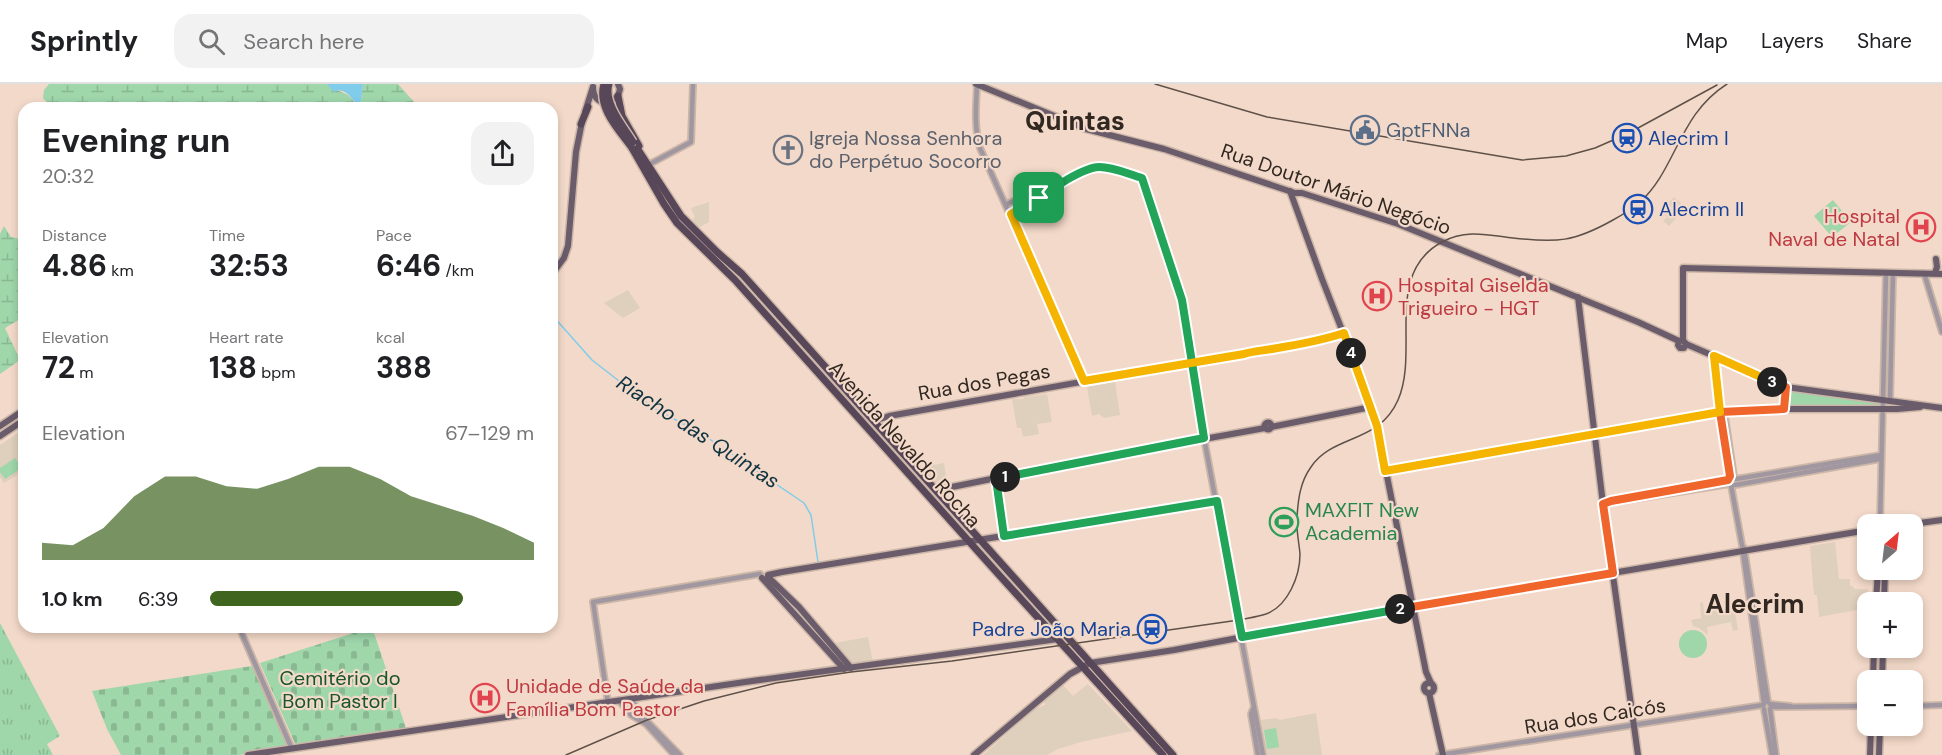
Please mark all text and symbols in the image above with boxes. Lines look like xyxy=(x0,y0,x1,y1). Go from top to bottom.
search box xyxy=(174,14,594,68)
text: Sprintly xyxy=(30,23,138,60)
icon: search xyxy=(195,25,228,58)
text: Search here xyxy=(243,27,365,56)
text: Map xyxy=(1686,27,1728,55)
text: Layers xyxy=(1761,27,1824,55)
text: Share xyxy=(1857,27,1912,55)
district label: Quintas xyxy=(1025,104,1125,138)
public building icon: GptFNNa xyxy=(1349,114,1381,146)
place label: GptFNNa xyxy=(1386,117,1470,143)
text: Evening run xyxy=(42,119,230,162)
button: share xyxy=(471,122,534,185)
station icon: Alecrim I xyxy=(1611,122,1643,154)
place label: Igreja Nossa Senhora do Perpétuo Socorro xyxy=(809,125,1002,174)
place label: Alecrim I xyxy=(1648,125,1729,151)
church icon: Igreja Nossa Senhora do Perpétuo Socorro xyxy=(772,134,804,166)
street label: Rua Doutor Mário Negócio xyxy=(1218,137,1454,241)
text: 20:32 xyxy=(42,163,94,189)
pin xyxy=(1013,172,1064,223)
icon: arrive xyxy=(1022,181,1055,214)
station icon: Alecrim II xyxy=(1622,193,1654,225)
place label: Alecrim II xyxy=(1659,196,1744,222)
place label: Hospital Naval de Natal xyxy=(1768,203,1900,252)
hospital icon: Hospital Naval de Natal xyxy=(1905,211,1937,243)
text: Distance xyxy=(42,225,107,246)
text: Time xyxy=(209,225,245,246)
text: Pace xyxy=(376,225,412,246)
text: 4.86 xyxy=(42,246,107,285)
text: 32:53 xyxy=(209,246,289,285)
text: 6:46 xyxy=(376,246,441,285)
text: km xyxy=(107,260,134,281)
text: /km xyxy=(441,260,474,281)
place label: Hospital Giselda Trigueiro - HGT xyxy=(1398,272,1549,321)
hospital icon: Hospital Giselda Trigueiro - HGT xyxy=(1361,280,1393,312)
text: Elevation xyxy=(42,327,109,348)
text: Heart rate xyxy=(209,327,284,348)
text: kcal xyxy=(376,327,405,348)
pin: 4 xyxy=(1336,338,1366,368)
text: 4 xyxy=(1346,342,1356,363)
text: 72 xyxy=(42,348,75,387)
text: 138 xyxy=(209,348,257,387)
text: 388 xyxy=(376,348,432,387)
street label: Avenida Nevaldo Rocha xyxy=(823,355,987,533)
street label: Rua dos Pegas xyxy=(916,358,1052,406)
text: m xyxy=(75,362,94,383)
text: bpm xyxy=(257,362,296,383)
pin: 3 xyxy=(1757,367,1787,397)
water label: Riacho das Quintas xyxy=(611,369,785,495)
text: 3 xyxy=(1767,371,1777,392)
text: Elevation xyxy=(42,420,125,446)
text: 67–129 m xyxy=(445,420,534,446)
pin: 1 xyxy=(990,462,1020,492)
text: 1 xyxy=(1002,466,1008,487)
place label: MAXFIT New Academia xyxy=(1305,497,1419,546)
sports icon: MAXFIT New Academia xyxy=(1268,506,1300,538)
north arrow xyxy=(1857,514,1923,580)
map controls xyxy=(1857,514,1923,736)
text: 1.0 km xyxy=(42,586,103,612)
text: 6:39 xyxy=(138,586,178,612)
district label: Alecrim xyxy=(1705,587,1805,621)
button: + xyxy=(1857,592,1923,658)
pin: 2 xyxy=(1385,594,1415,624)
text: 2 xyxy=(1395,598,1405,619)
station icon: Padre João Maria xyxy=(1136,613,1168,645)
place label: Padre João Maria xyxy=(972,616,1131,642)
park label: Cemitério do Bom Pastor I xyxy=(279,665,401,714)
button: − xyxy=(1857,670,1923,736)
place label: Unidade de Saúde da Família Bom Pastor xyxy=(506,673,704,722)
hospital icon: Unidade de Saúde da Família Bom Pastor xyxy=(469,682,501,714)
street label: Rua dos Caicós xyxy=(1523,692,1667,740)

